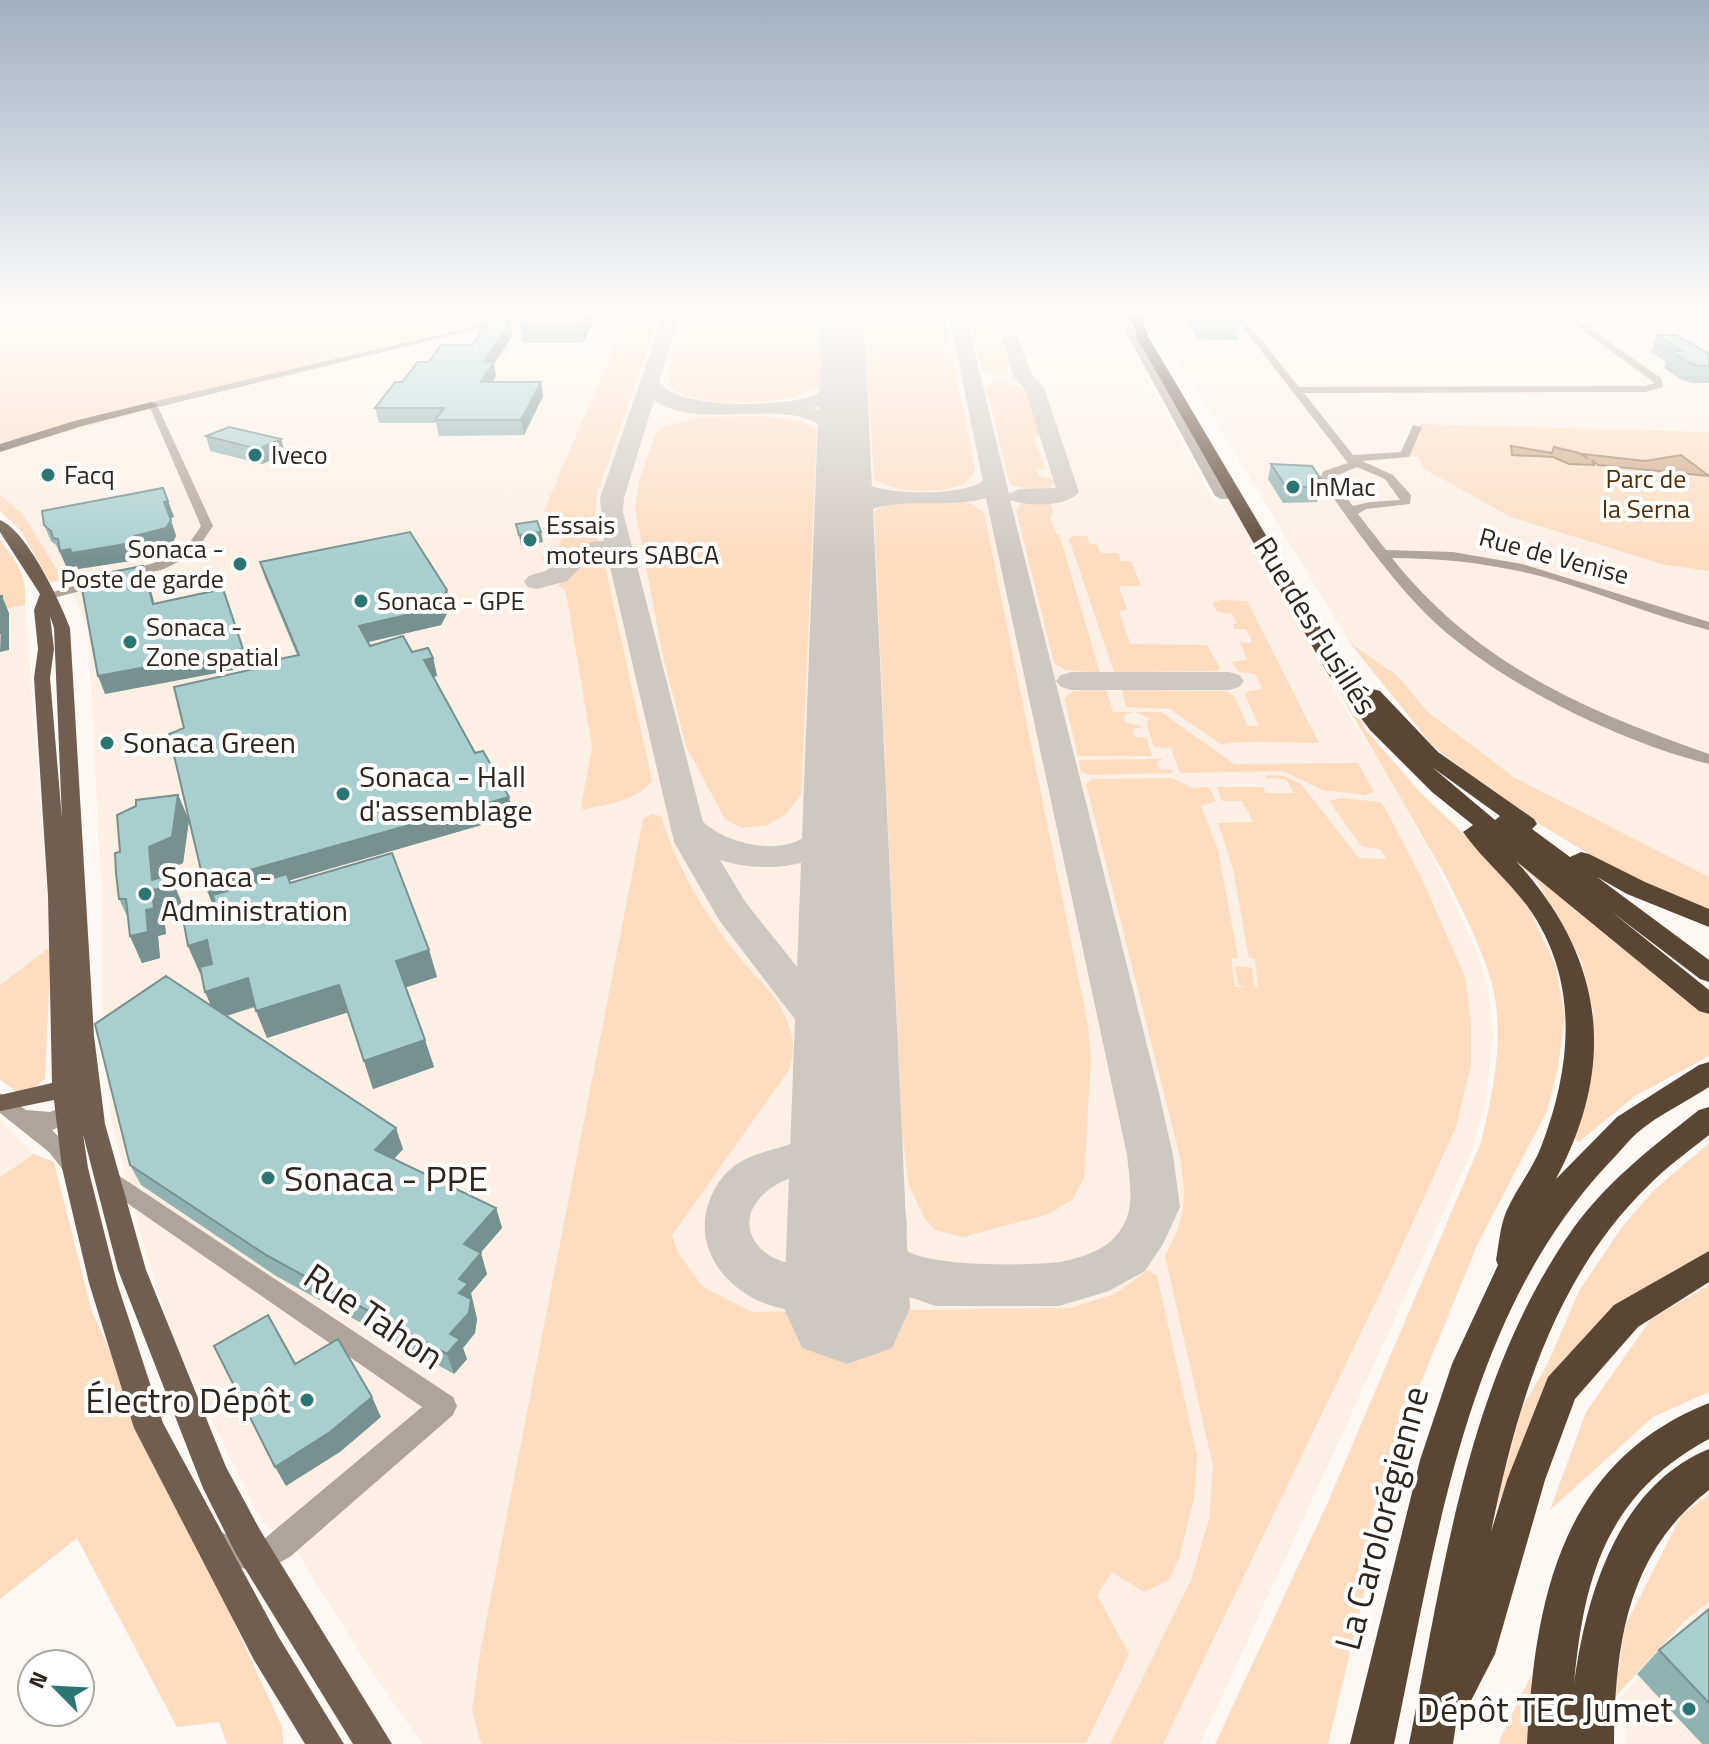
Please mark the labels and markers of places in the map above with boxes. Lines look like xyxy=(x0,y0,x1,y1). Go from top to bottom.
place label: Iveco xyxy=(271,435,328,474)
marker: Iveco xyxy=(246,446,264,464)
place label: Facq xyxy=(64,455,115,494)
marker: Facq xyxy=(39,466,57,484)
place label: InMac xyxy=(1309,467,1376,506)
marker: InMac xyxy=(1284,478,1302,496)
place label: Essais moteurs SABCA xyxy=(546,505,719,574)
place label: Sonaca - Poste de garde xyxy=(60,529,224,598)
marker: Essais moteurs SABCA xyxy=(521,531,539,549)
marker: Sonaca - Poste de garde xyxy=(231,555,249,573)
place label: Sonaca - GPE xyxy=(377,581,525,620)
marker: Sonaca - GPE xyxy=(352,592,370,610)
place label: Sonaca - Zone spatial xyxy=(146,607,279,676)
marker: Sonaca - Zone spatial xyxy=(121,633,139,651)
place label: Sonaca Green xyxy=(123,719,296,765)
marker: Sonaca Green xyxy=(98,734,116,752)
place label: Sonaca - Hall d'assemblage xyxy=(359,753,533,833)
marker: Sonaca - Hall d'assemblage xyxy=(334,785,352,803)
place label: Sonaca - Administration xyxy=(161,853,348,933)
marker: Sonaca - Administration xyxy=(136,885,154,903)
place label: Sonaca - PPE xyxy=(284,1150,488,1205)
marker: Sonaca - PPE xyxy=(259,1169,277,1187)
place label: Électro Dépôt xyxy=(85,1372,291,1427)
marker: Électro Dépôt xyxy=(298,1391,316,1409)
place label: Dépôt TEC Jumet xyxy=(1417,1681,1673,1736)
marker: Dépôt TEC Jumet xyxy=(1680,1700,1698,1718)

